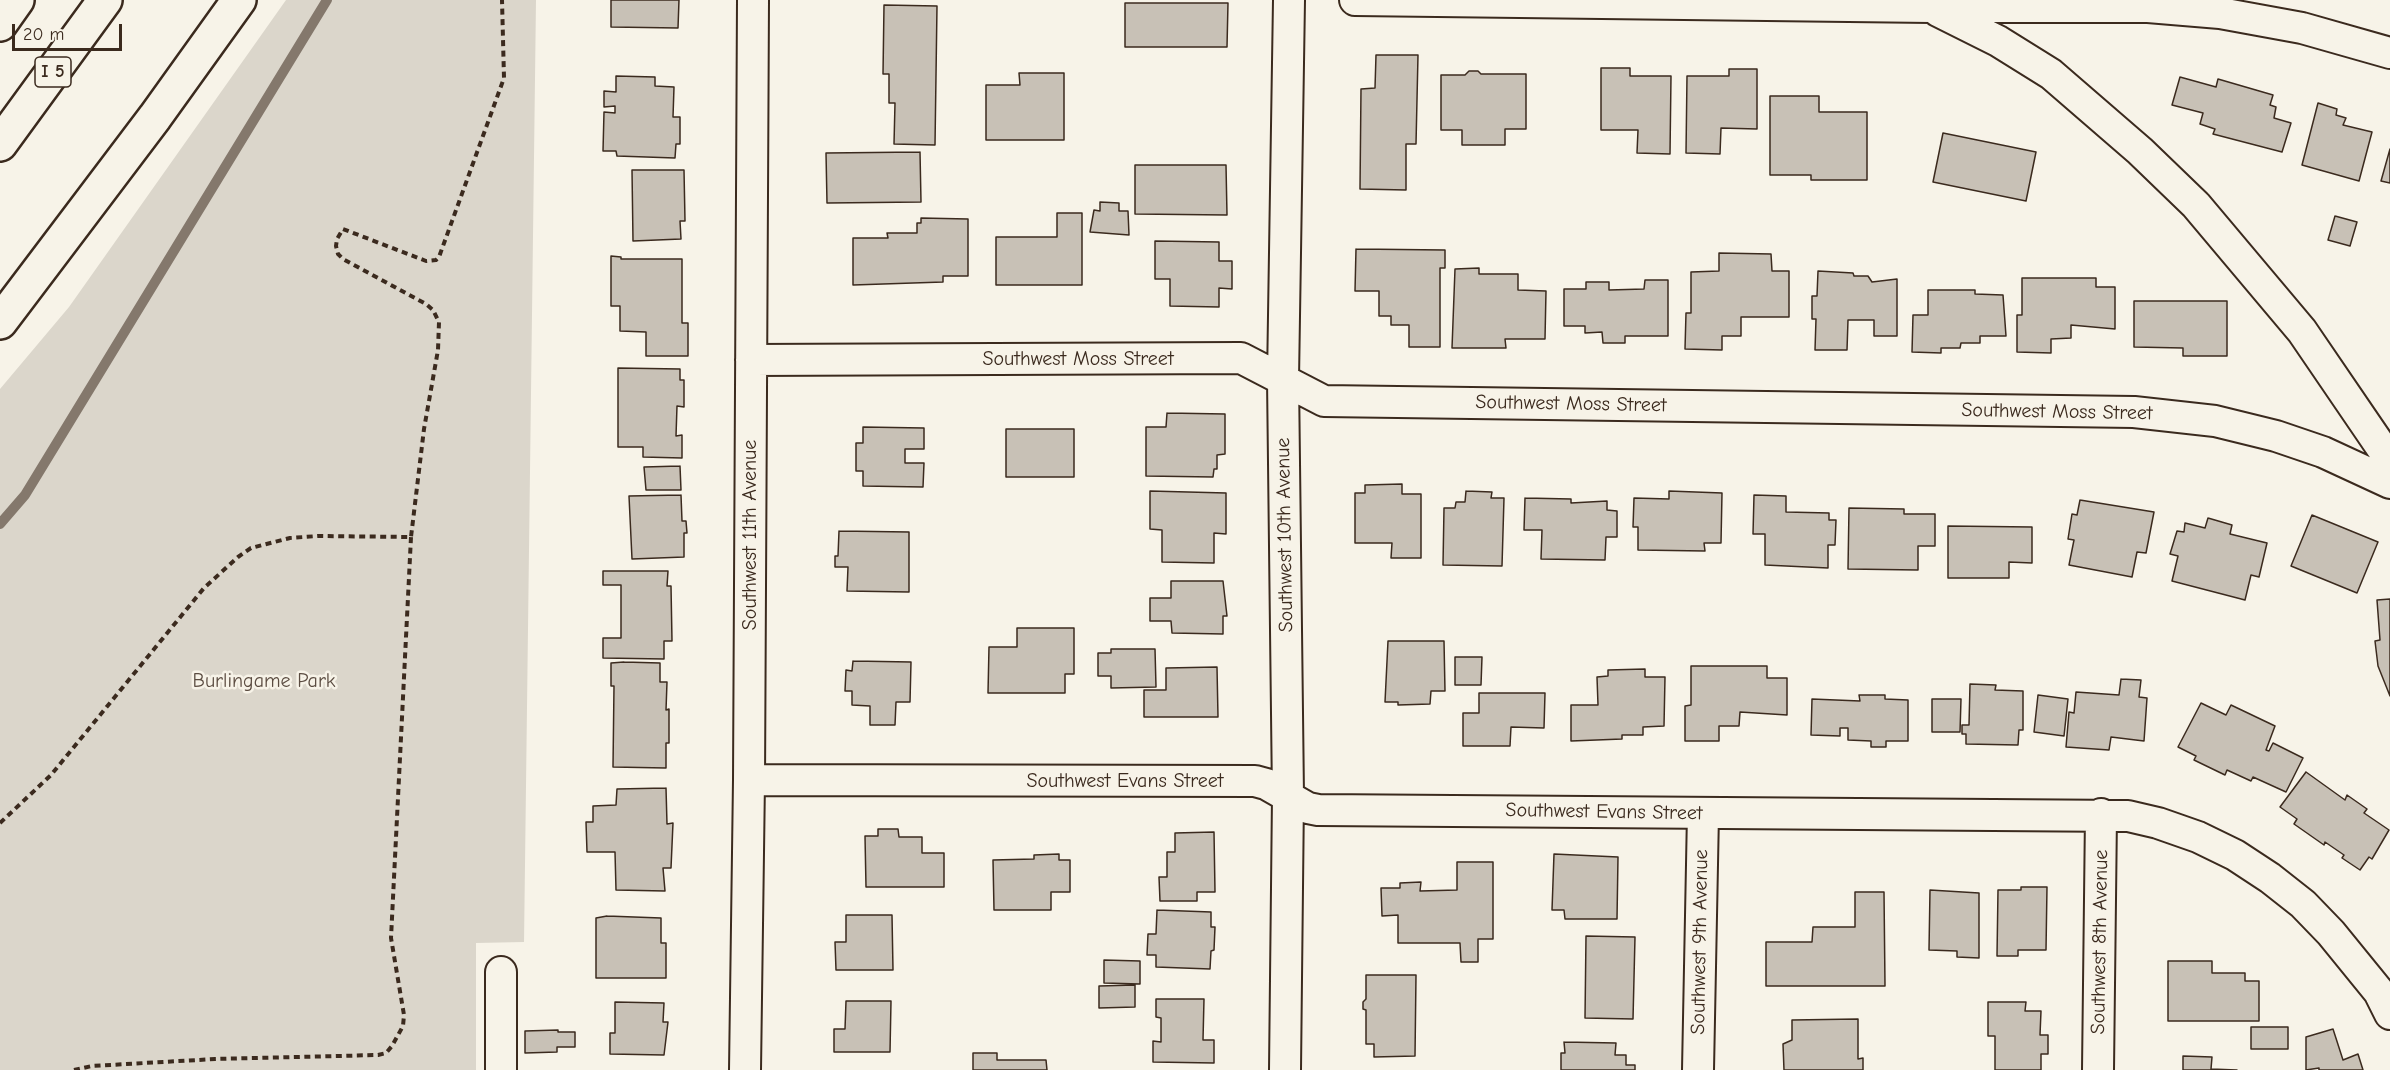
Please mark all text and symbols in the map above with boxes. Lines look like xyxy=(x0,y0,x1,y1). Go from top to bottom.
scale bar xyxy=(15,12,124,50)
text: 20 m xyxy=(23,24,64,45)
road number: I 5 xyxy=(35,57,71,87)
street label: Southwest Moss Street xyxy=(982,347,1174,371)
street label: Southwest Moss Street xyxy=(1475,390,1667,418)
street label: Southwest Moss Street xyxy=(1961,398,2153,426)
street label: Southwest 10th Avenue xyxy=(1271,437,1299,633)
street label: Southwest 11th Avenue xyxy=(738,440,762,630)
park label: Burlingame Park xyxy=(193,669,335,693)
street label: Southwest Evans Street xyxy=(1026,769,1224,793)
street label: Southwest Evans Street xyxy=(1505,798,1703,826)
street label: Southwest 9th Avenue xyxy=(1686,849,1714,1035)
street label: Southwest 8th Avenue xyxy=(2086,849,2114,1035)

